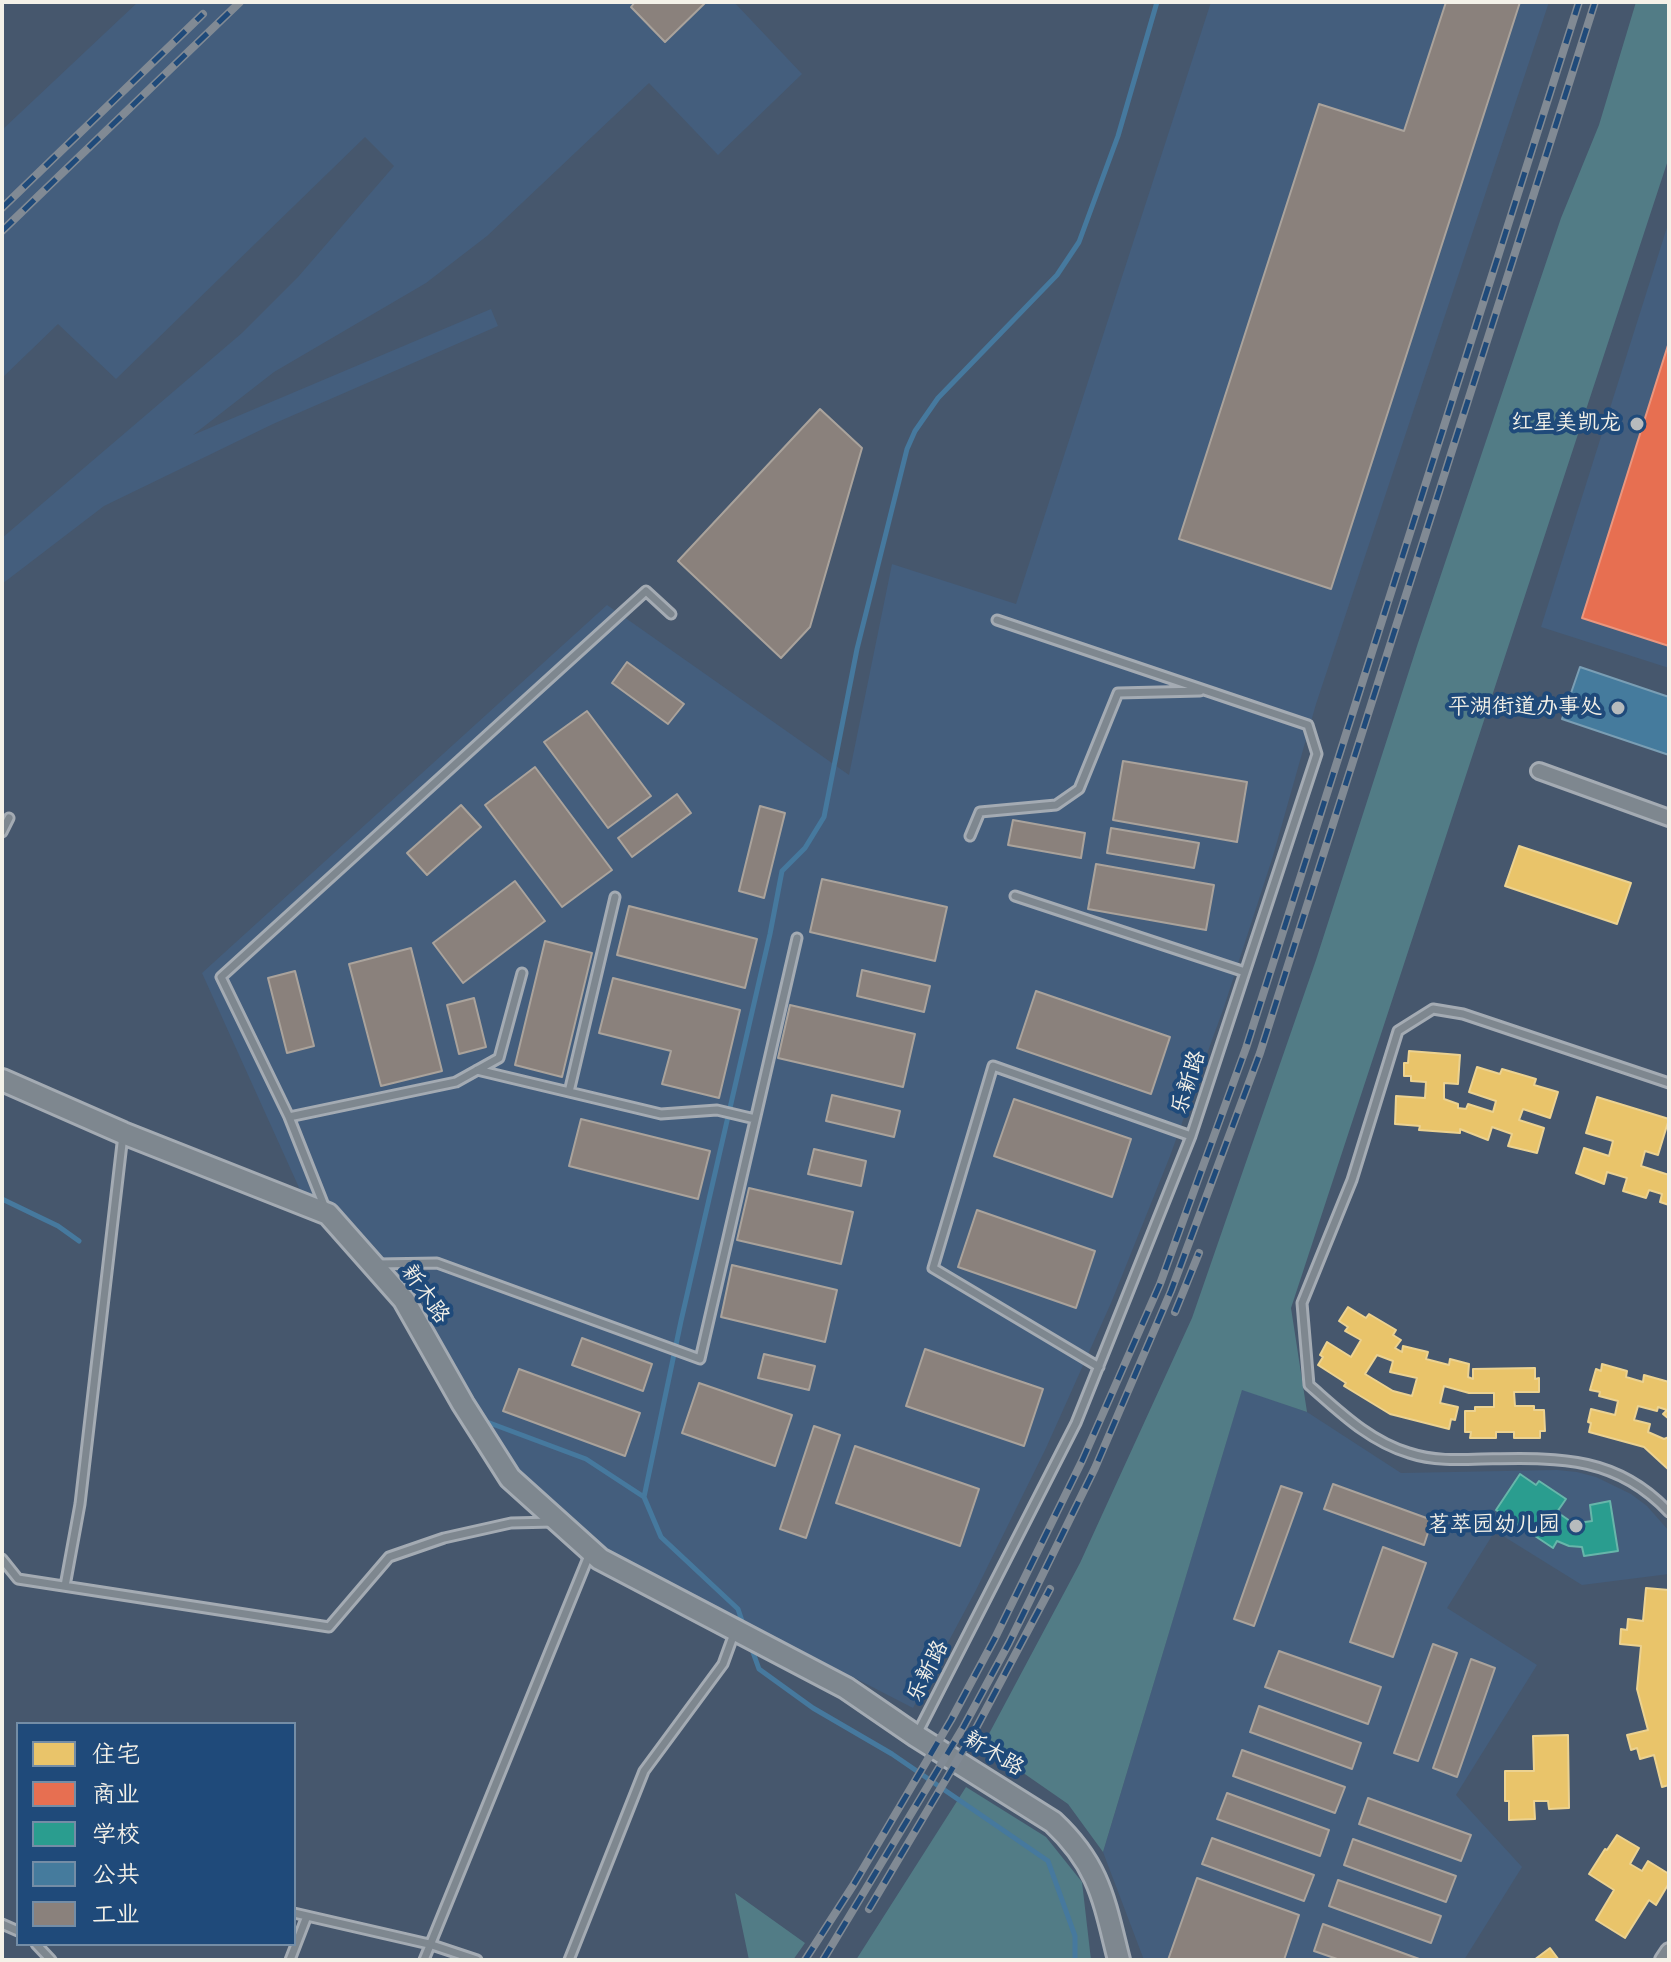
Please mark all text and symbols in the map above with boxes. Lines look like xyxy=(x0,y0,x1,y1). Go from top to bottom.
place label: 红星美凯龙 xyxy=(1511,411,1621,437)
marker: 红星美凯龙 xyxy=(1628,415,1646,433)
place label: 平湖街道办事处 xyxy=(1448,695,1602,721)
marker: 平湖街道办事处 xyxy=(1609,699,1627,717)
street label: 乐新路 xyxy=(1167,1048,1213,1118)
street label: 新木路 xyxy=(394,1260,454,1330)
place label: 茗萃园幼儿园 xyxy=(1428,1513,1560,1539)
marker: 茗萃园幼儿园 xyxy=(1567,1517,1585,1535)
street label: 乐新路 xyxy=(902,1637,956,1707)
legend xyxy=(16,1722,296,1946)
street label: 新木路 xyxy=(958,1727,1028,1783)
text: 住宅 xyxy=(92,1738,140,1772)
text: 商业 xyxy=(92,1778,140,1812)
text: 学校 xyxy=(92,1818,140,1852)
text: 公共 xyxy=(92,1858,140,1892)
text: 工业 xyxy=(92,1898,140,1932)

